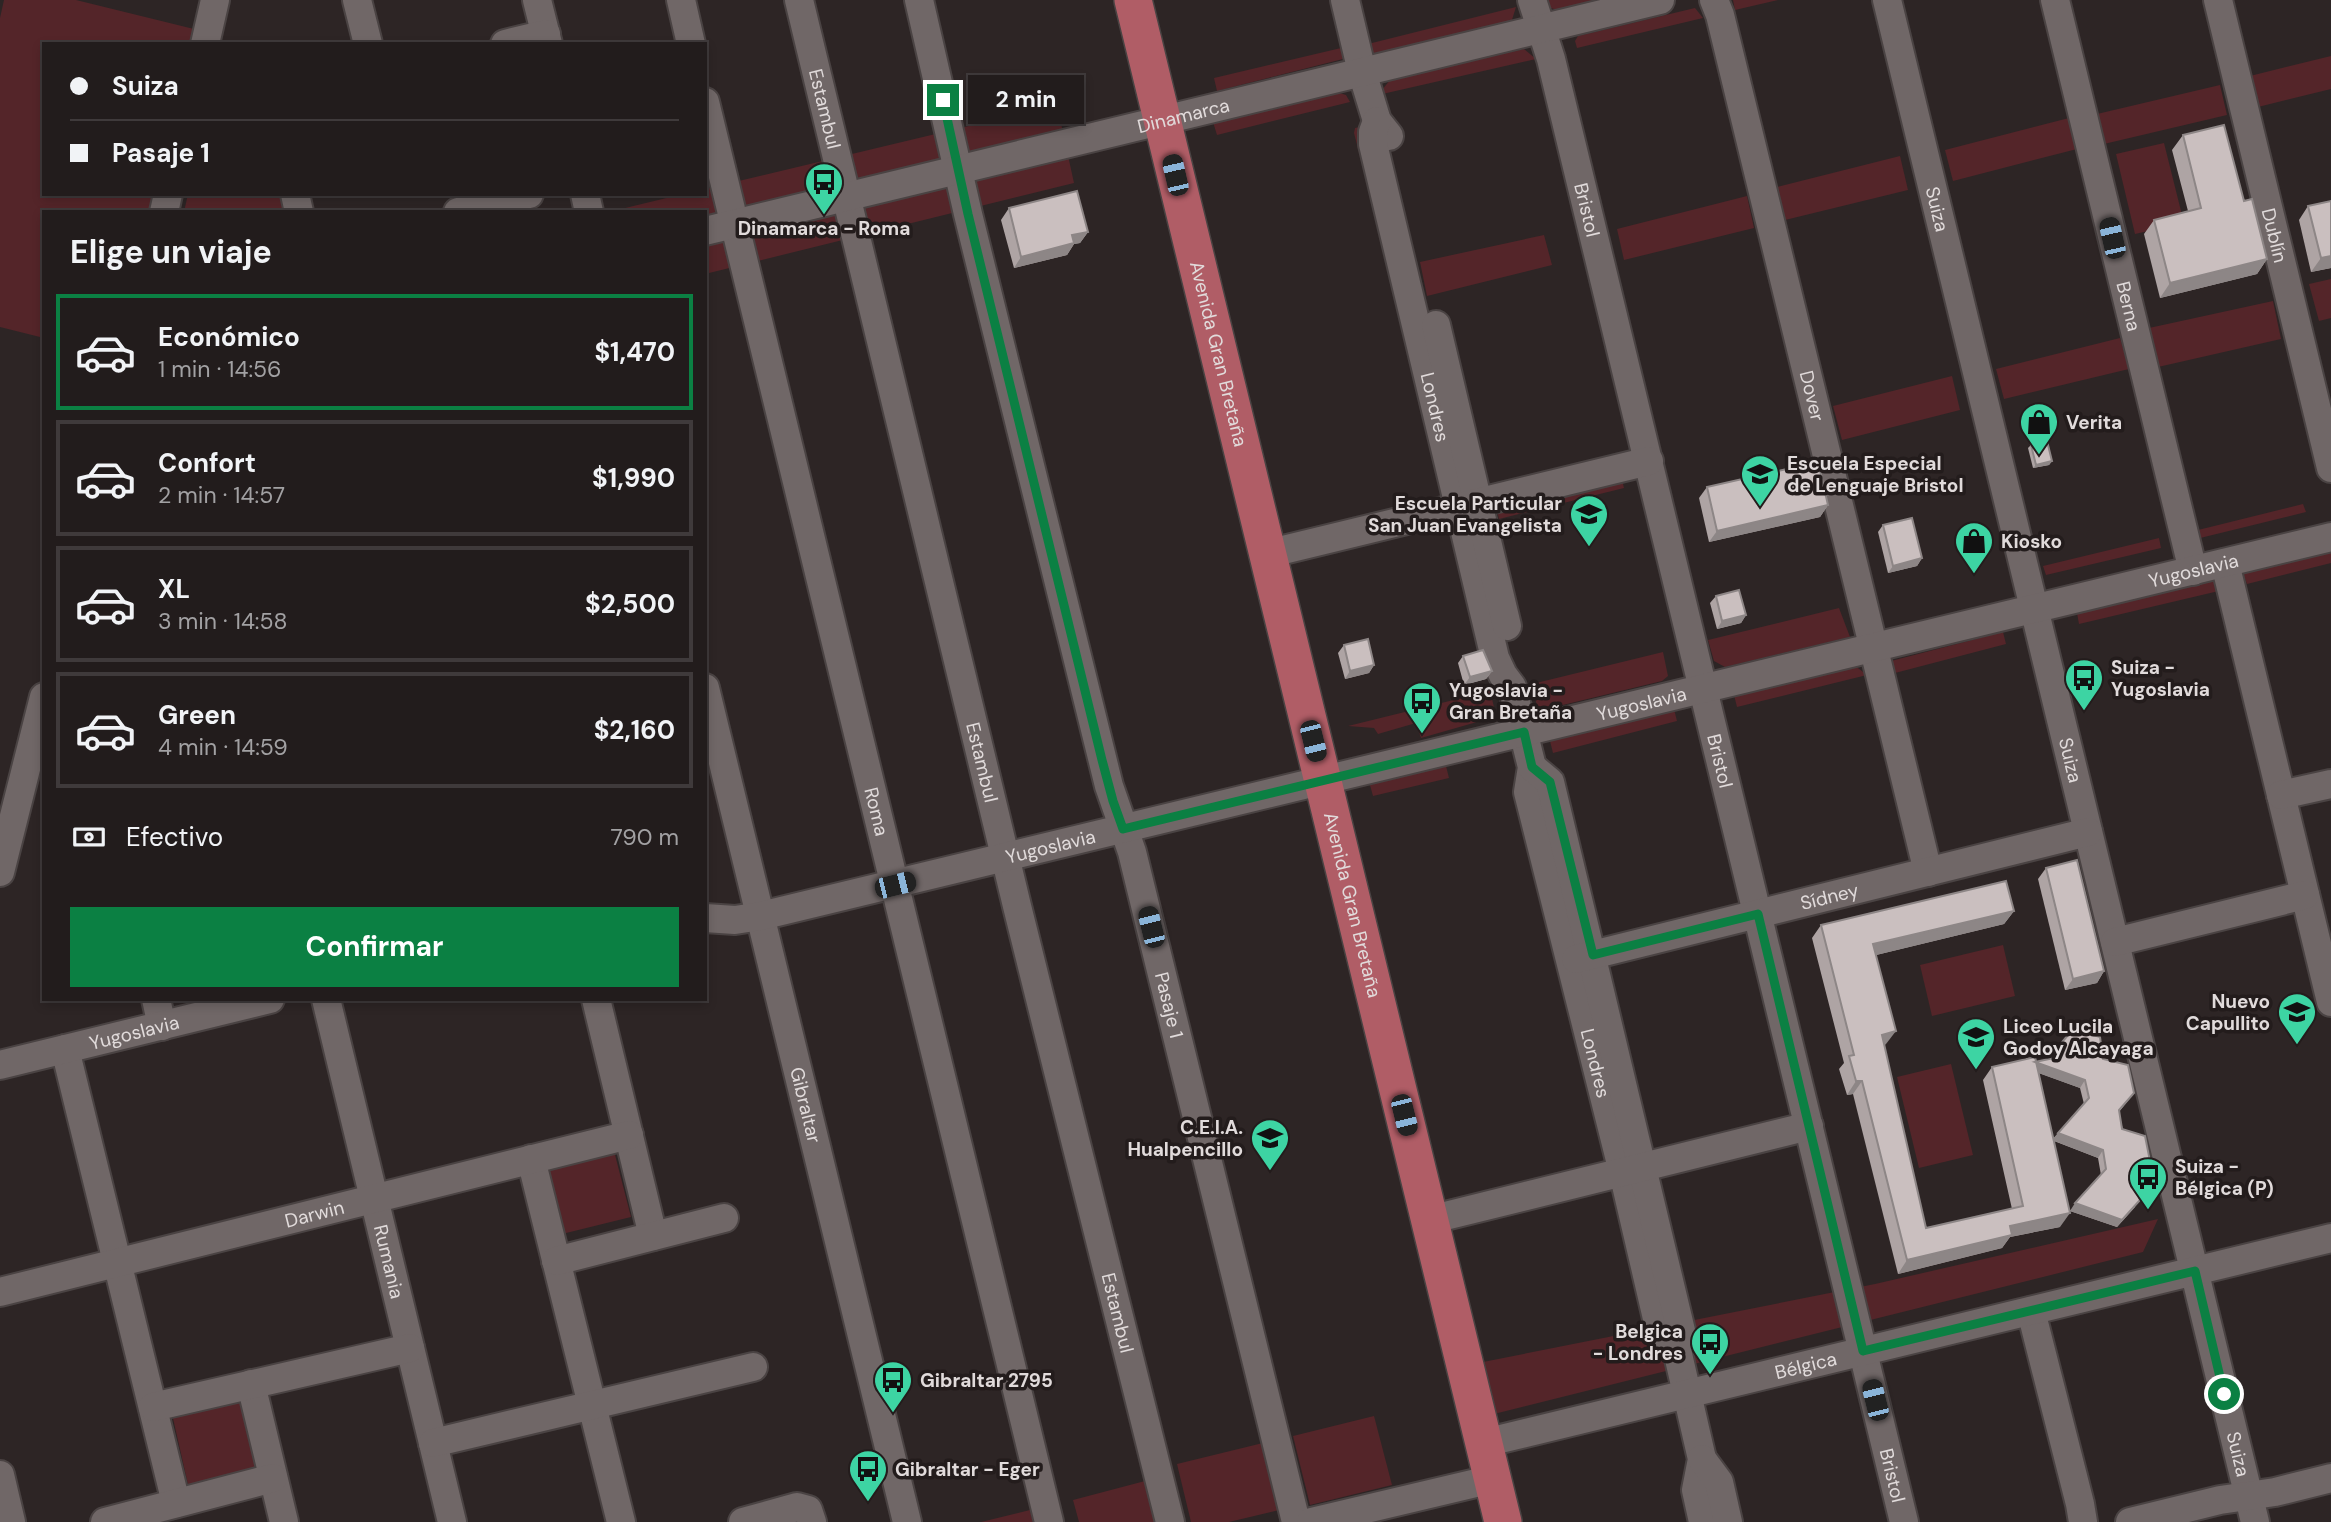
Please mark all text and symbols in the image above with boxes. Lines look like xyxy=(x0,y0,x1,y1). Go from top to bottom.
street label: Estambul xyxy=(803,66,846,152)
text: Suiza xyxy=(112,69,179,103)
callout: 2 min xyxy=(968,76,1083,124)
route end xyxy=(927,84,959,116)
text: 2 min xyxy=(996,84,1056,114)
street label: Dinamarca xyxy=(1135,93,1232,139)
text: Pasaje 1 xyxy=(112,136,210,170)
car xyxy=(1161,152,1190,198)
bus stop icon: Dinamarca - Roma xyxy=(803,161,845,216)
street label: Bristol xyxy=(1568,180,1605,239)
street label: Suiza xyxy=(1920,184,1955,234)
street label: Dublín xyxy=(2256,206,2293,265)
car xyxy=(2098,215,2127,261)
place label: Dinamarca - Roma xyxy=(738,216,910,241)
text: Elige un viaje xyxy=(70,231,272,273)
street label: Avenida Gran Bretaña xyxy=(1184,258,1253,449)
street label: Berna xyxy=(2110,279,2147,334)
text: Económico xyxy=(158,320,300,354)
icon: car xyxy=(74,321,137,384)
text: $1,470 xyxy=(594,335,675,369)
text: 1 min · 14:56 xyxy=(158,354,282,384)
street label: Dover xyxy=(1794,368,1830,424)
street label: Londres xyxy=(1415,370,1455,444)
shop icon: Verita xyxy=(2018,401,2060,456)
place label: Verita xyxy=(2066,410,2122,435)
text: Confort xyxy=(158,446,256,480)
icon: car xyxy=(74,447,137,510)
place label: Escuela Especial de Lenguaje Bristol xyxy=(1787,451,1964,498)
school or university icon: Escuela Especial de Lenguaje Bristol xyxy=(1739,453,1781,508)
text: $1,990 xyxy=(592,461,675,495)
text: 2 min · 14:57 xyxy=(158,480,285,510)
place label: Escuela Particular San Juan Evangelista xyxy=(1368,491,1562,538)
school or university icon: Escuela Particular San Juan Evangelista xyxy=(1568,493,1610,548)
shop icon: Kiosko xyxy=(1953,520,1995,575)
place label: Kiosko xyxy=(2001,529,2062,554)
street label: Yugoslavia xyxy=(2146,548,2241,594)
text: XL xyxy=(158,572,190,606)
icon: car xyxy=(74,573,137,636)
text: $2,500 xyxy=(585,587,675,621)
text: 3 min · 14:58 xyxy=(158,606,288,636)
place label: Suiza - Yugoslavia xyxy=(2111,655,2210,702)
bus stop icon: Suiza - Yugoslavia xyxy=(2063,657,2105,712)
place label: Yugoslavia - Gran Bretaña xyxy=(1449,678,1572,725)
bus stop icon: Yugoslavia - Gran Bretaña xyxy=(1401,680,1443,735)
street label: Yugoslavia xyxy=(1594,681,1689,727)
text: Green xyxy=(158,698,236,732)
icon: car xyxy=(74,699,137,762)
text: $2,160 xyxy=(594,713,675,747)
car xyxy=(1298,718,1329,764)
street label: Estambul xyxy=(960,720,1004,805)
street label: Bristol xyxy=(1701,731,1738,791)
text: 4 min · 14:59 xyxy=(158,732,288,762)
street label: Suiza xyxy=(2053,735,2088,785)
street label: Roma xyxy=(858,785,894,838)
street label: Avenida Gran Bretaña xyxy=(1318,809,1387,1000)
icon: cash xyxy=(70,818,108,856)
text: Efectivo xyxy=(126,820,223,854)
text: 790 m xyxy=(611,822,679,852)
street label: Yugoslavia xyxy=(1003,824,1098,870)
car xyxy=(873,870,918,900)
street label: Sídney xyxy=(1798,877,1862,916)
car xyxy=(1136,904,1167,950)
button: Confirmar xyxy=(70,907,679,987)
street label: Pasaje 1 xyxy=(1149,969,1189,1041)
place label: Nuevo Capullito xyxy=(2186,989,2270,1036)
school or university icon: Nuevo Capullito xyxy=(2276,991,2318,1046)
street label: Yugoslavia xyxy=(87,1010,182,1056)
place label: Liceo Lucila Godoy Alcayaga xyxy=(2003,1014,2154,1061)
school or university icon: Liceo Lucila Godoy Alcayaga xyxy=(1955,1016,1997,1071)
street label: Londres xyxy=(1575,1026,1616,1101)
street label: Gibraltar xyxy=(784,1065,827,1146)
car xyxy=(1389,1092,1420,1138)
place label: C.E.I.A. Hualpencillo xyxy=(1127,1115,1243,1162)
school or university icon: C.E.I.A. Hualpencillo xyxy=(1249,1117,1291,1172)
place label: Suiza - Bélgica (P) xyxy=(2175,1154,2274,1201)
bus stop icon: Suiza - Bélgica (P) xyxy=(2127,1156,2169,1211)
street label: Darwin xyxy=(282,1195,347,1233)
street label: Rumania xyxy=(368,1222,410,1301)
street label: Estambul xyxy=(1096,1270,1140,1356)
place label: Belgica - Londres xyxy=(1592,1319,1683,1366)
bus stop icon: Belgica - Londres xyxy=(1689,1321,1731,1376)
street label: Bélgica xyxy=(1772,1346,1839,1385)
bus stop icon: Gibraltar 2795 xyxy=(872,1359,914,1414)
place label: Gibraltar 2795 xyxy=(920,1368,1053,1393)
car xyxy=(1860,1377,1891,1423)
route start xyxy=(2208,1378,2240,1410)
street label: Suiza xyxy=(2221,1429,2256,1479)
street label: Bristol xyxy=(1874,1446,1911,1505)
bus stop icon: Gibraltar - Eger xyxy=(847,1448,889,1503)
place label: Gibraltar - Eger xyxy=(895,1457,1040,1482)

